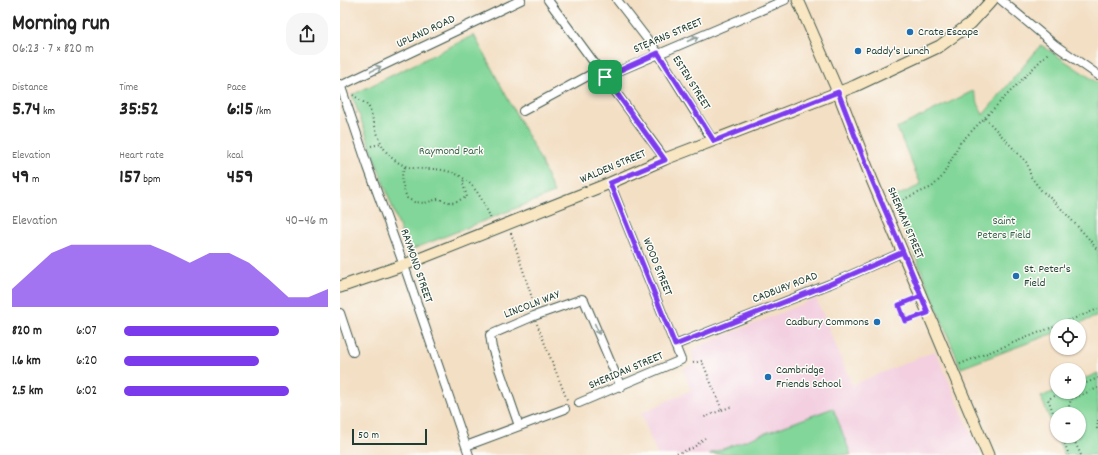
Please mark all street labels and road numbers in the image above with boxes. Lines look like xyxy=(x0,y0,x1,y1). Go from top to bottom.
street label: UPLAND ROAD xyxy=(394,11,458,53)
street label: STEARNS STREET xyxy=(631,14,705,58)
street label: ESTEN STREET xyxy=(668,53,715,114)
street label: WALDEN STREET xyxy=(577,145,649,189)
street label: SHERMAN STREET xyxy=(882,184,928,262)
street label: RAYMOND STREET xyxy=(395,227,437,305)
street label: WOOD STREET xyxy=(638,235,676,299)
street label: CADBURY ROAD xyxy=(750,268,820,308)
street label: LINCOLN WAY xyxy=(502,286,563,323)
street label: SHERIDAN STREET xyxy=(586,348,666,394)

